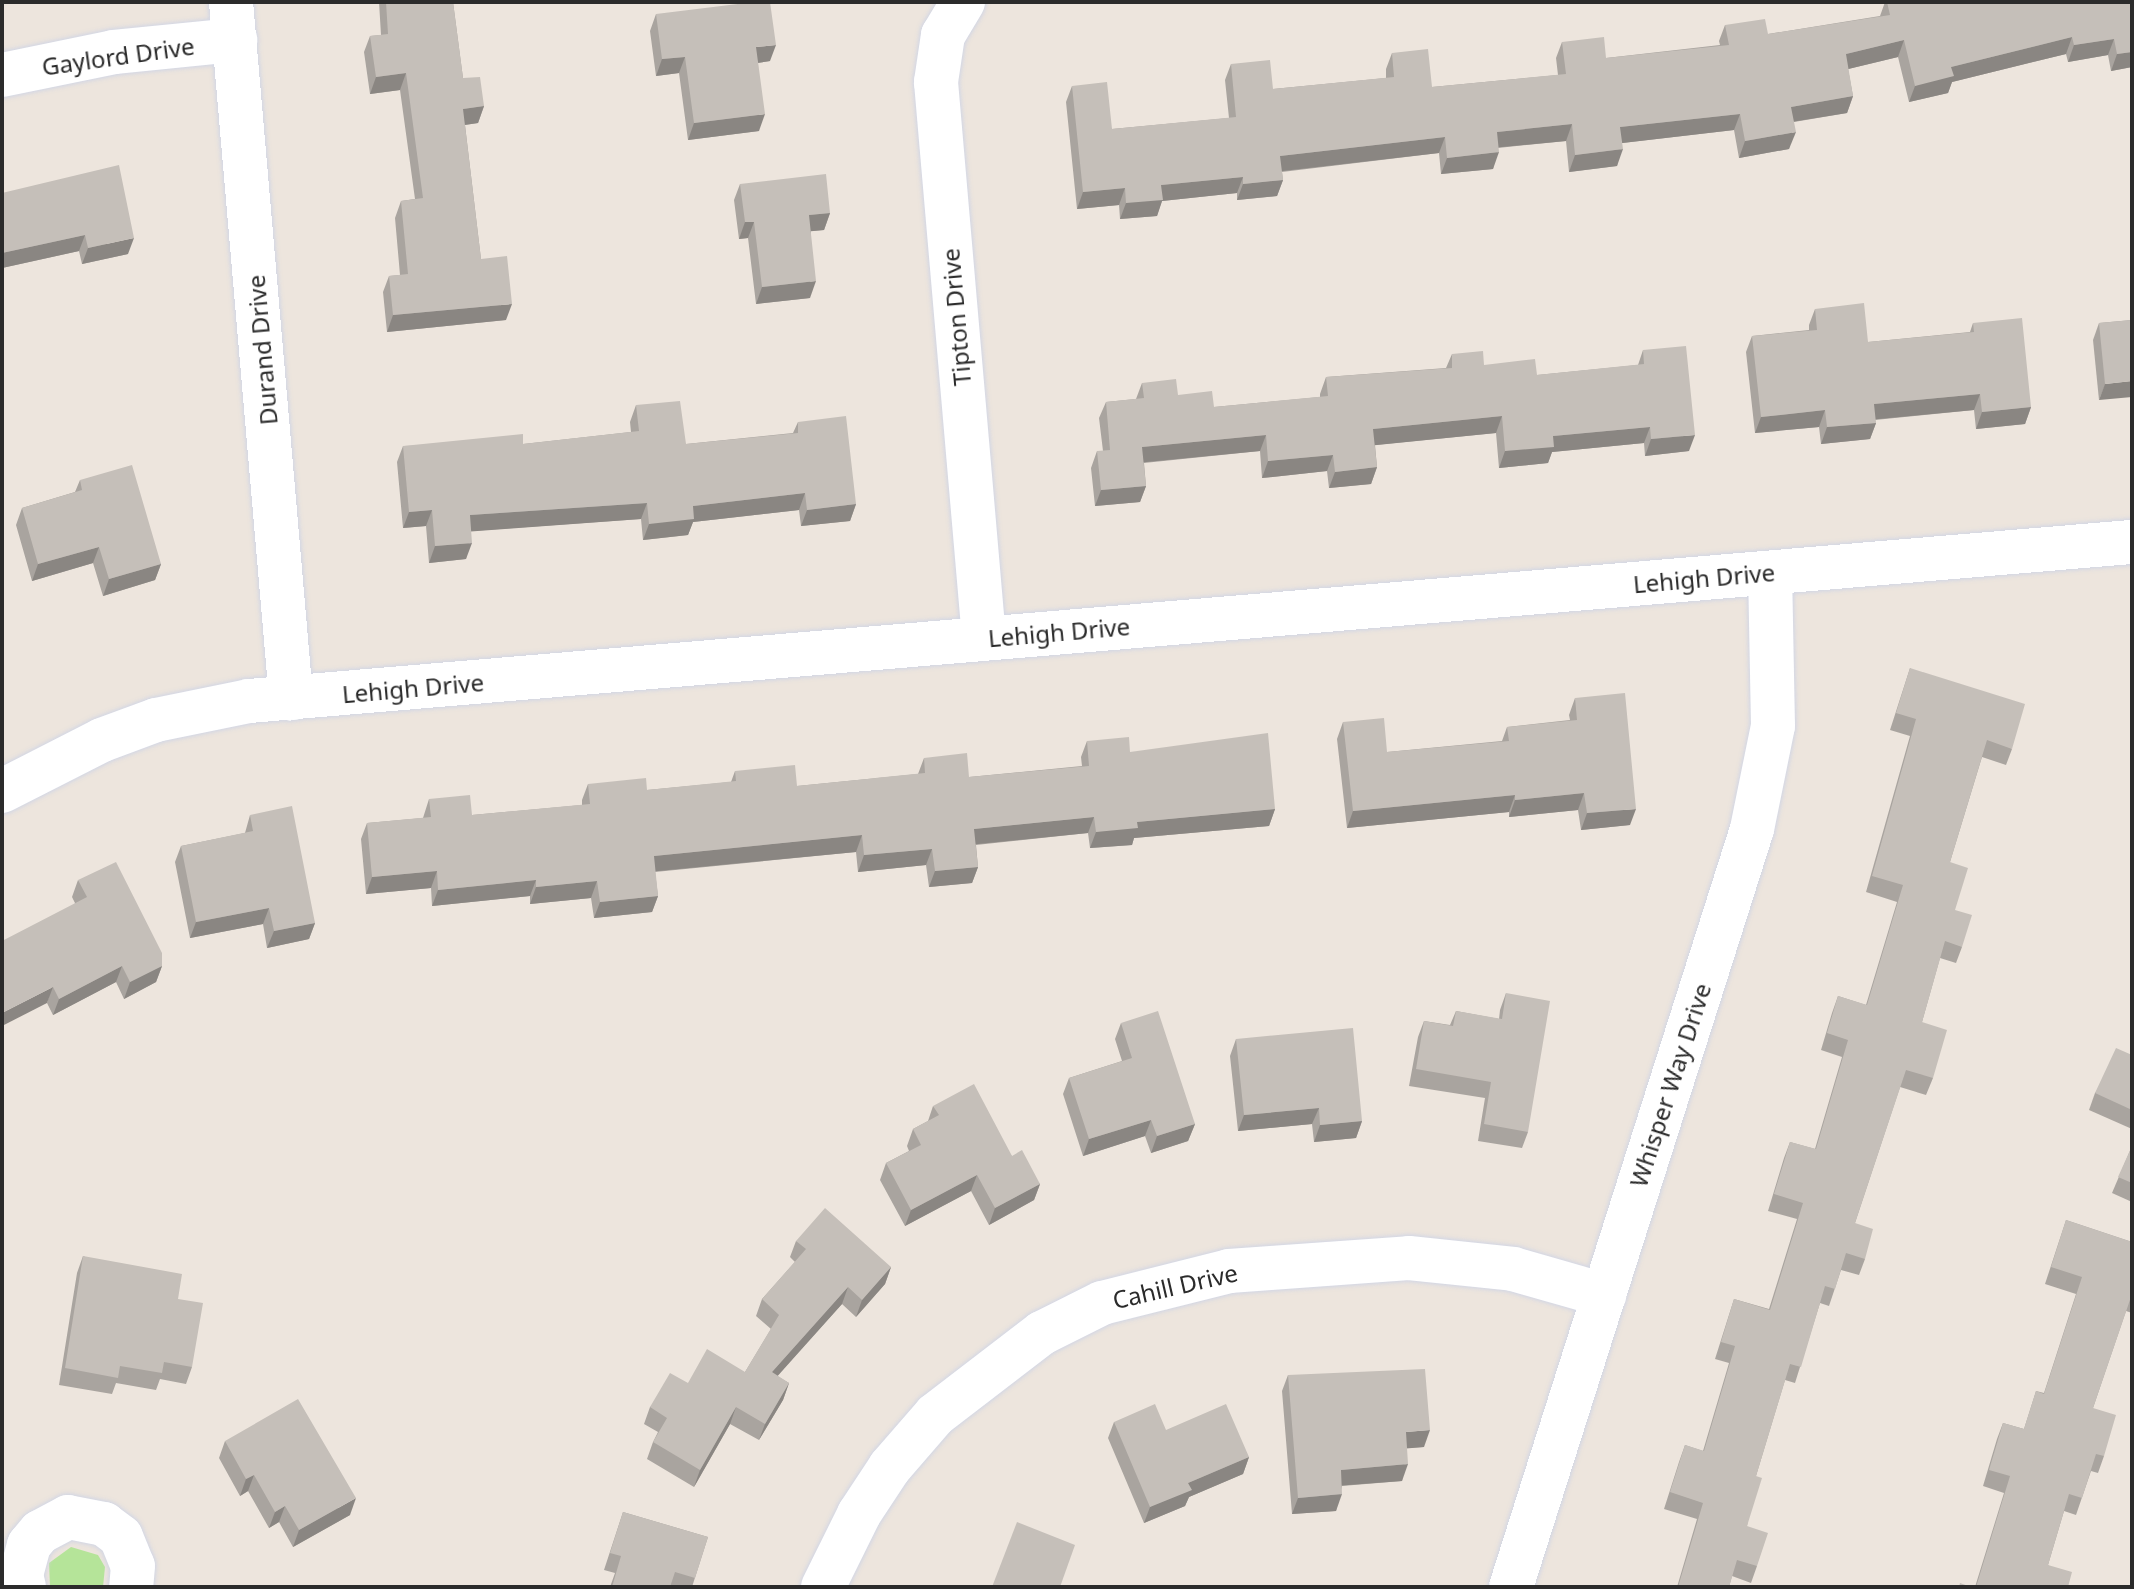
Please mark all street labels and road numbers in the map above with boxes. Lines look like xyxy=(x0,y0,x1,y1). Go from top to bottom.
street label: Gaylord Drive xyxy=(40,31,196,81)
street label: Tipton Drive xyxy=(936,247,976,387)
street label: Durand Drive xyxy=(241,274,283,426)
street label: Lehigh Drive xyxy=(1632,557,1776,599)
street label: Lehigh Drive xyxy=(987,611,1131,653)
street label: Lehigh Drive xyxy=(341,667,485,709)
street label: Whisper Way Drive xyxy=(1623,980,1717,1190)
street label: Cahill Drive xyxy=(1110,1258,1240,1314)

